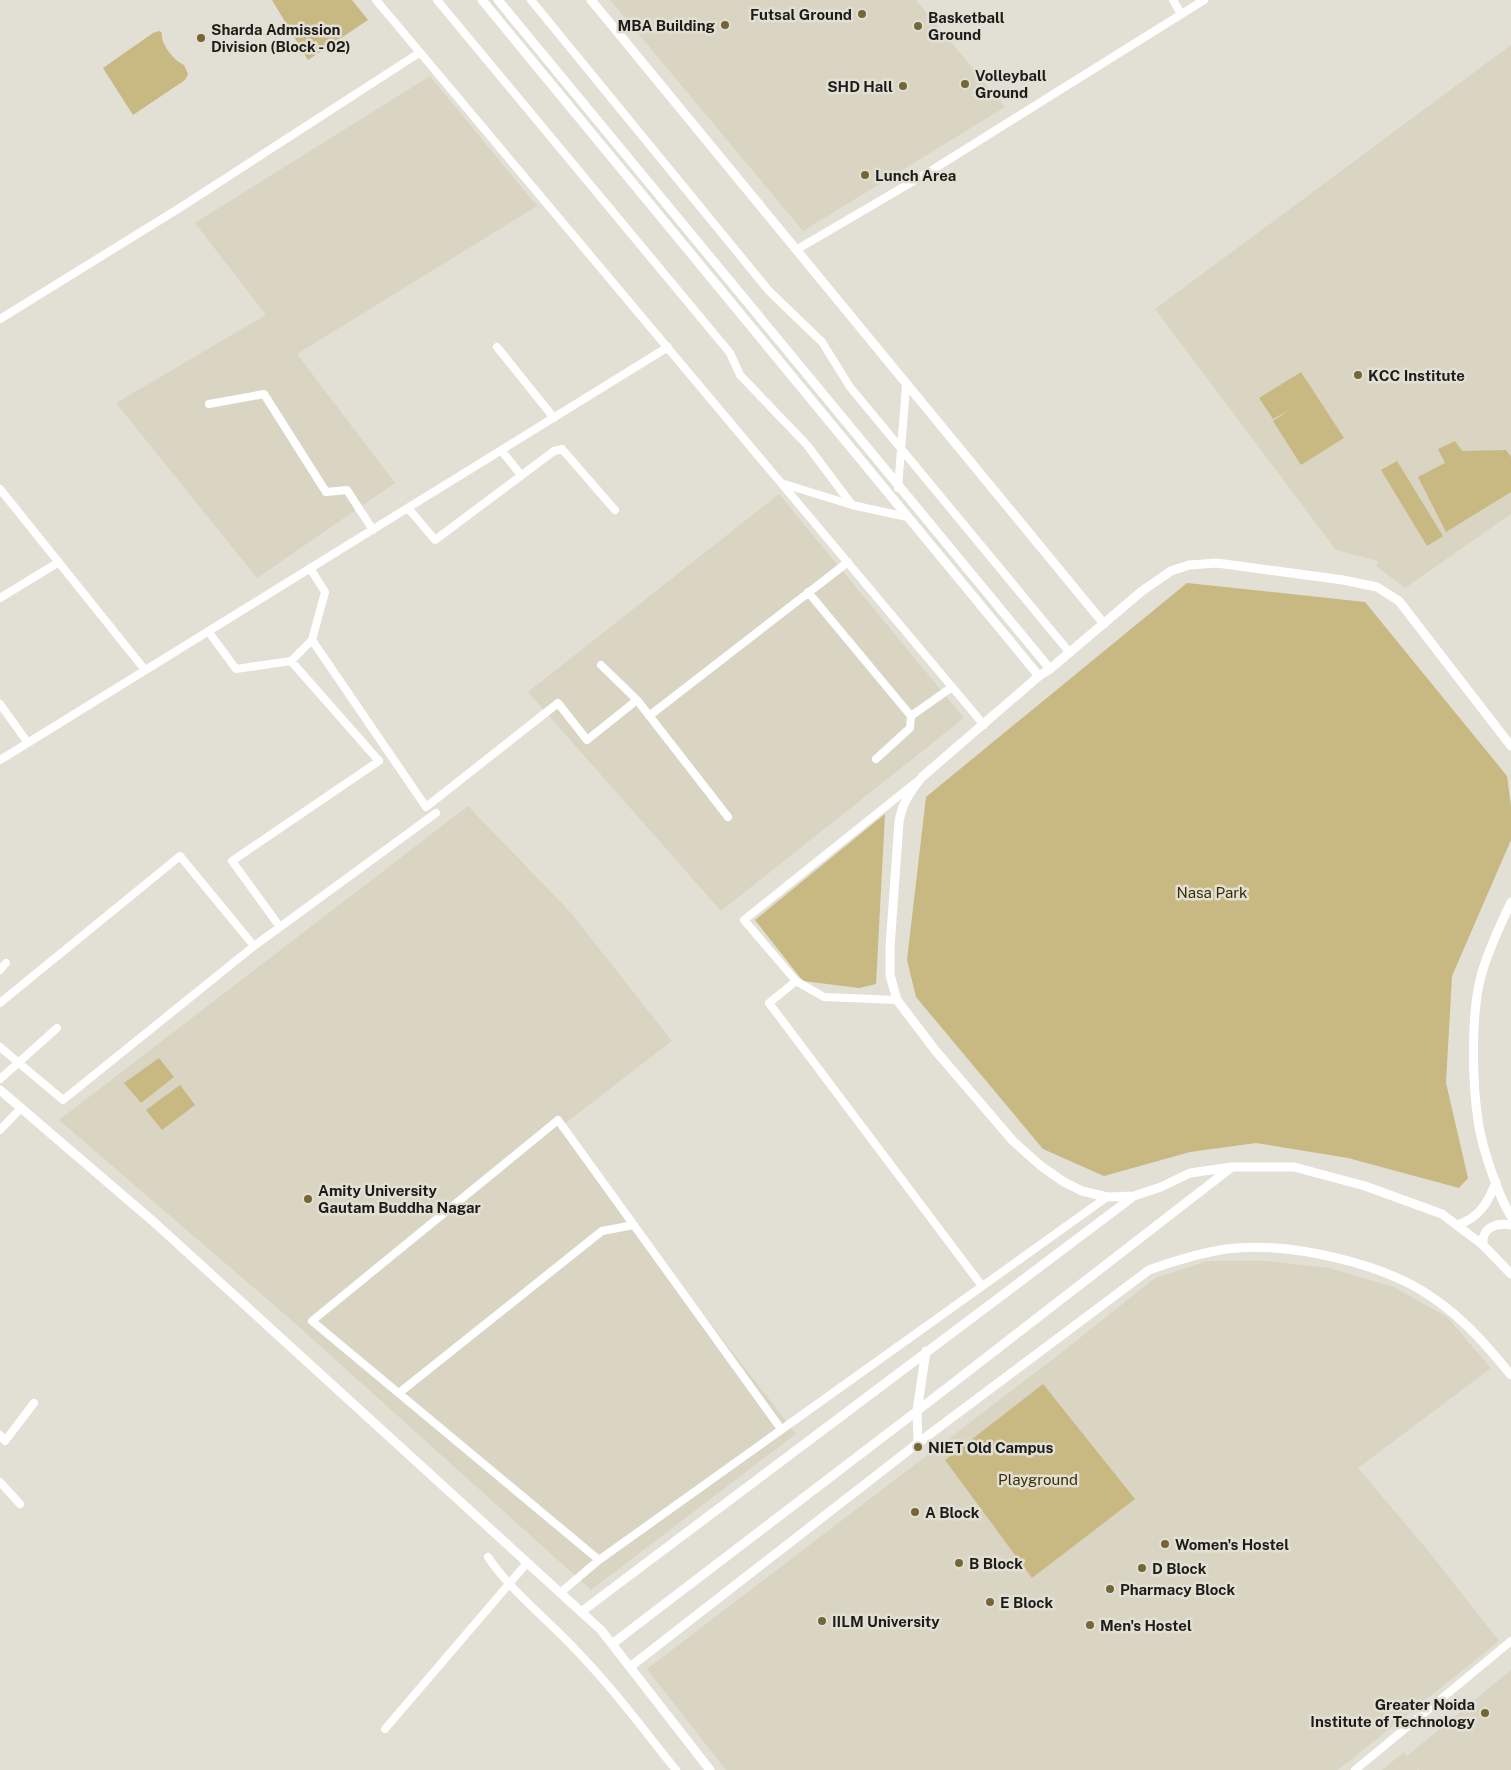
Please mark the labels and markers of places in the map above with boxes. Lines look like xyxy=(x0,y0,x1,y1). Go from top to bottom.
place label: Futsal Ground xyxy=(750,6,852,23)
marker: Futsal Ground xyxy=(856,8,868,20)
place label: Basketball Ground xyxy=(928,9,1005,43)
place label: MBA Building xyxy=(618,17,716,34)
marker: MBA Building xyxy=(719,19,731,31)
marker: Basketball Ground xyxy=(912,20,924,32)
place label: Sharda Admission Division (Block - 02) xyxy=(211,21,351,55)
marker: Sharda Admission Division (Block - 02) xyxy=(195,32,207,44)
place label: Volleyball Ground xyxy=(975,67,1047,101)
place label: SHD Hall xyxy=(827,78,893,95)
marker: Volleyball Ground xyxy=(959,78,971,90)
marker: SHD Hall xyxy=(897,80,909,92)
place label: Lunch Area xyxy=(875,167,956,184)
marker: Lunch Area xyxy=(859,169,871,181)
place label: KCC Institute xyxy=(1368,367,1465,384)
marker: KCC Institute xyxy=(1352,369,1364,381)
place label: Amity University Gautam Buddha Nagar xyxy=(318,1182,481,1216)
marker: Amity University Gautam Buddha Nagar xyxy=(302,1193,314,1205)
place label: NIET Old Campus xyxy=(928,1439,1054,1456)
marker: NIET Old Campus xyxy=(912,1441,924,1453)
place label: A Block xyxy=(925,1504,980,1521)
marker: A Block xyxy=(909,1506,921,1518)
place label: Women's Hostel xyxy=(1175,1536,1289,1553)
marker: Women's Hostel xyxy=(1159,1538,1171,1550)
place label: B Block xyxy=(969,1555,1023,1572)
marker: B Block xyxy=(953,1557,965,1569)
place label: D Block xyxy=(1152,1560,1207,1577)
marker: D Block xyxy=(1136,1562,1148,1574)
place label: Pharmacy Block xyxy=(1120,1581,1235,1598)
marker: Pharmacy Block xyxy=(1104,1583,1116,1595)
place label: E Block xyxy=(1000,1594,1053,1611)
marker: E Block xyxy=(984,1596,996,1608)
place label: IILM University xyxy=(832,1613,940,1630)
marker: IILM University xyxy=(816,1615,828,1627)
place label: Men's Hostel xyxy=(1100,1617,1192,1634)
marker: Men's Hostel xyxy=(1084,1619,1096,1631)
place label: Greater Noida Institute of Technology xyxy=(1310,1696,1476,1730)
marker: Greater Noida Institute of Technology xyxy=(1479,1707,1491,1719)

